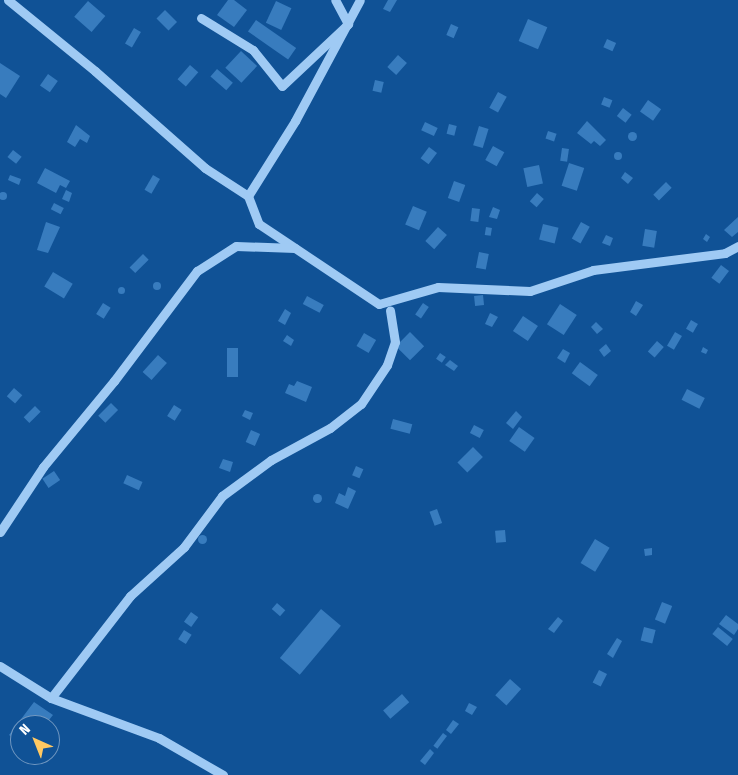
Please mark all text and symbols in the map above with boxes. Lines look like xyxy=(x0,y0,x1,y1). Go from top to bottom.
north arrow xyxy=(10,715,60,765)
text: N xyxy=(16,721,34,739)

